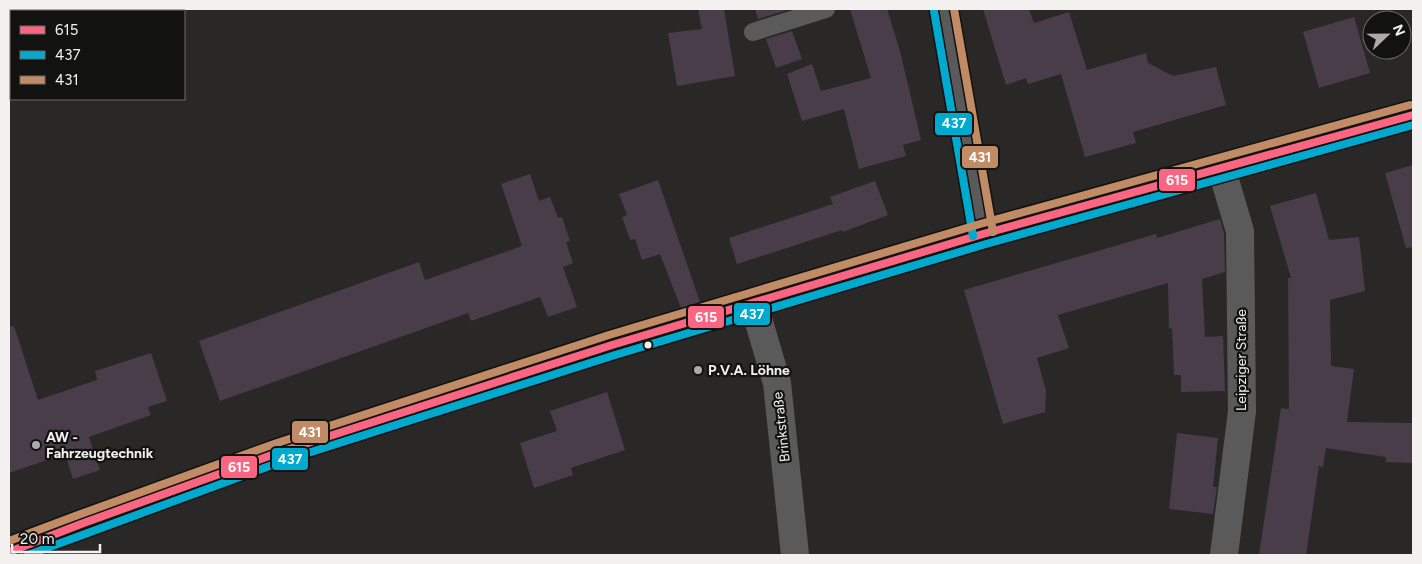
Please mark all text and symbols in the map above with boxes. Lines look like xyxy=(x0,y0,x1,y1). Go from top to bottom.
legend xyxy=(10,10,185,100)
north arrow xyxy=(1362,10,1412,60)
text: 615 xyxy=(55,21,78,39)
text: N xyxy=(1389,22,1408,39)
text: 437 xyxy=(55,46,81,64)
text: 431 xyxy=(55,71,79,89)
line badge: 437 xyxy=(934,112,973,136)
text: 437 xyxy=(942,115,966,132)
line badge: 431 xyxy=(961,145,999,169)
text: 431 xyxy=(969,149,991,166)
line badge: 615 xyxy=(1158,168,1196,192)
text: 615 xyxy=(1166,172,1188,189)
line badge: 437 xyxy=(733,302,771,326)
line badge: 615 xyxy=(687,305,725,329)
text: 437 xyxy=(740,306,764,323)
text: 615 xyxy=(695,309,717,326)
street label: Leipziger Straße xyxy=(1233,309,1250,411)
unlabelled marker xyxy=(643,340,653,350)
place label: P.V.A. Löhne xyxy=(708,362,790,379)
marker: P.V.A. Löhne xyxy=(692,364,704,376)
street label: Brinkstraße xyxy=(769,391,794,463)
line badge: 431 xyxy=(291,420,329,444)
text: 431 xyxy=(299,424,321,441)
place label: AW - Fahrzeugtechnik xyxy=(46,429,154,462)
marker: AW - Fahrzeugtechnik xyxy=(30,439,42,451)
line badge: 437 xyxy=(271,447,309,471)
text: 437 xyxy=(278,451,302,468)
line badge: 615 xyxy=(220,455,258,479)
text: 615 xyxy=(228,459,250,476)
scale bar xyxy=(12,522,100,554)
text: 20 m xyxy=(20,530,54,548)

